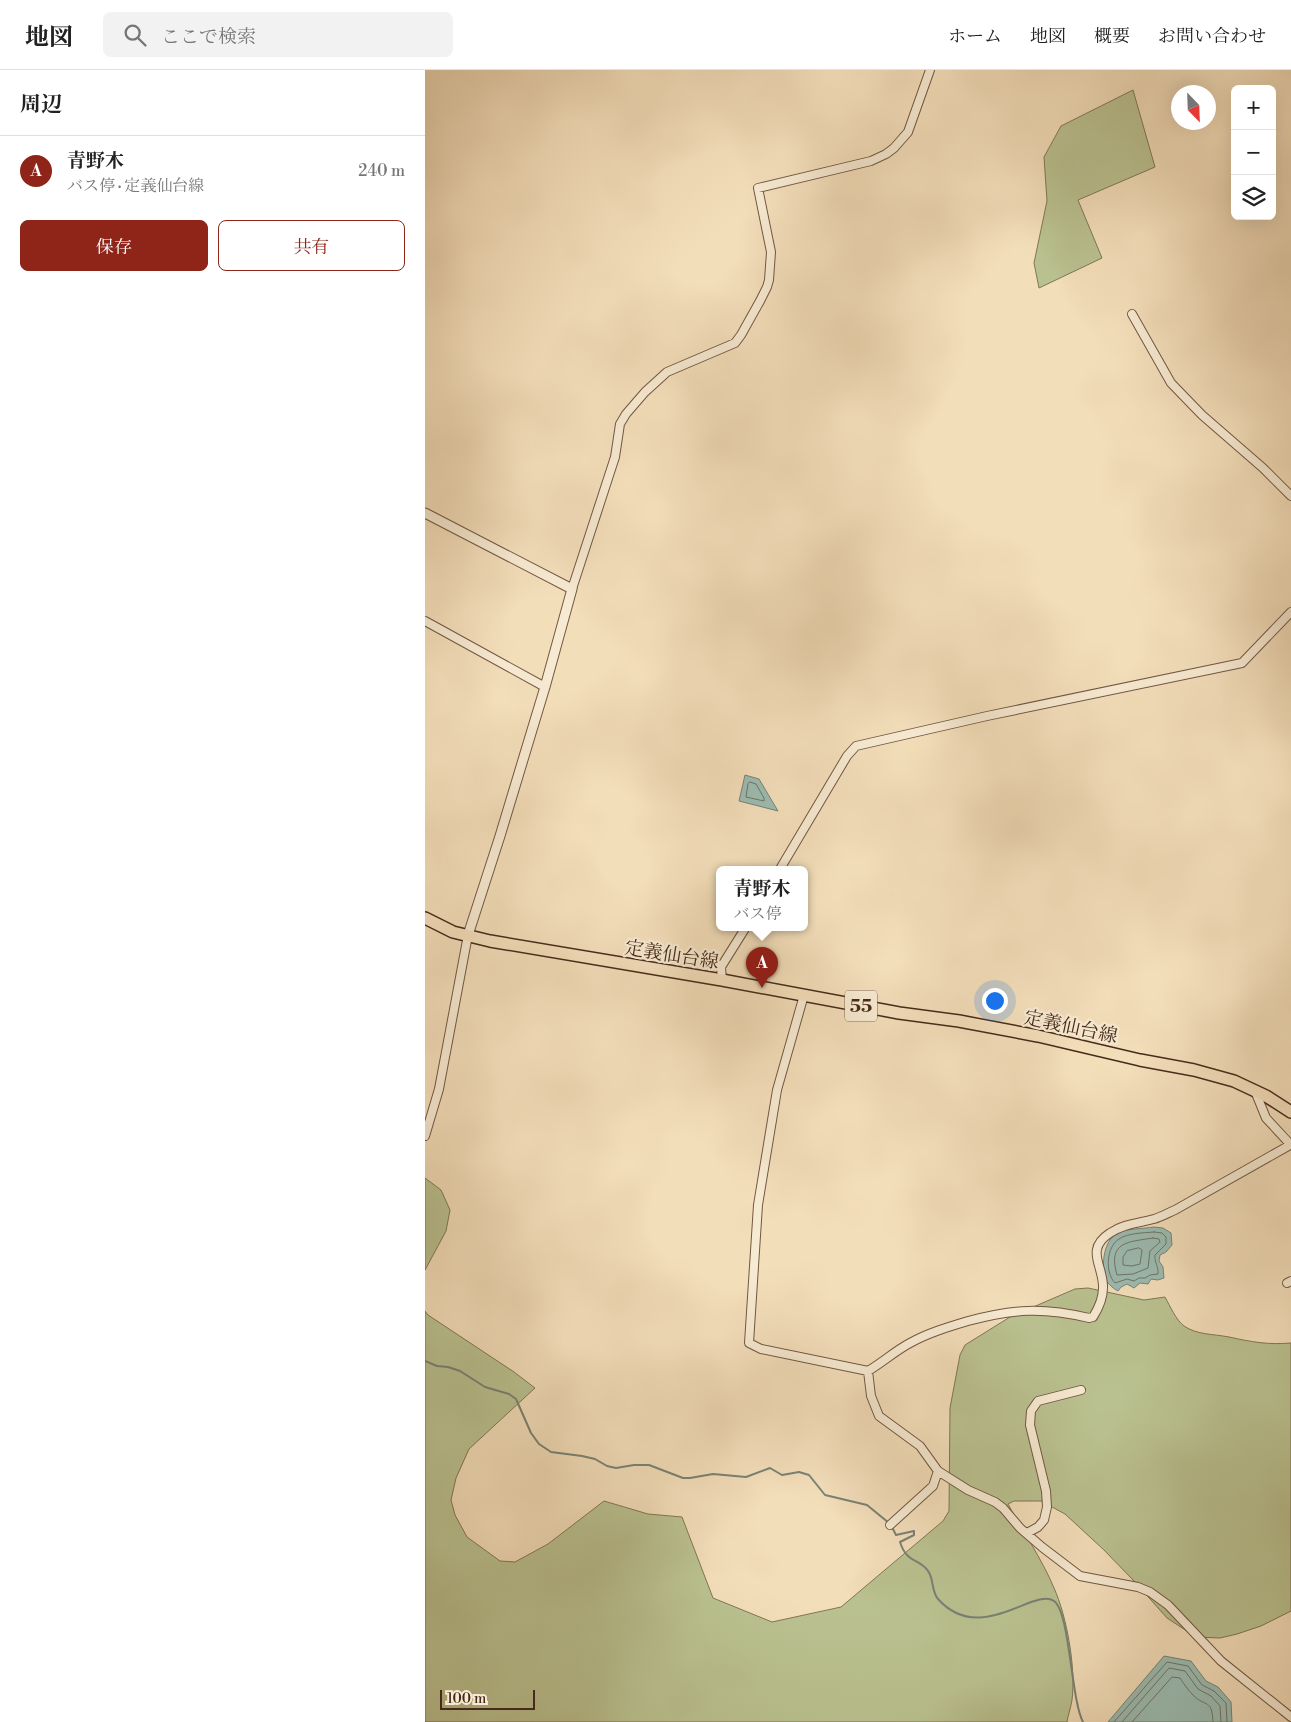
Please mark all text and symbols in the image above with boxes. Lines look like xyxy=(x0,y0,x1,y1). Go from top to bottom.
search box xyxy=(103,12,453,57)
icon: search xyxy=(121,21,149,49)
text: 地図 xyxy=(25,23,73,53)
text: ここで検索 xyxy=(161,25,256,49)
text: ホーム xyxy=(948,25,1002,48)
text: 地図 xyxy=(1030,25,1066,48)
text: 概要 xyxy=(1094,25,1130,48)
text: お問い合わせ xyxy=(1158,25,1266,48)
north arrow xyxy=(1171,85,1216,130)
map controls xyxy=(1231,85,1276,220)
button: + xyxy=(1231,85,1276,130)
text: 周辺 xyxy=(20,92,62,118)
button: − xyxy=(1231,130,1276,175)
text: 青野木 xyxy=(67,149,124,173)
text: A xyxy=(30,161,42,181)
text: 240 m xyxy=(358,161,405,181)
button: layers xyxy=(1231,175,1276,220)
text: バス停 · 定義仙台線 xyxy=(67,176,204,196)
button: 保存 xyxy=(20,220,208,271)
button: 共有 xyxy=(218,220,405,271)
popup xyxy=(716,866,808,931)
text: 青野木 xyxy=(733,877,791,901)
text: バス停 xyxy=(733,904,782,924)
street label: 定義仙台線 xyxy=(623,936,721,974)
pin: A xyxy=(746,947,778,988)
your location xyxy=(982,988,1008,1014)
road number: 55 xyxy=(845,990,877,1021)
street label: 定義仙台線 xyxy=(1022,1005,1120,1049)
scale bar xyxy=(440,1687,535,1710)
text: 100 m xyxy=(447,1690,486,1708)

